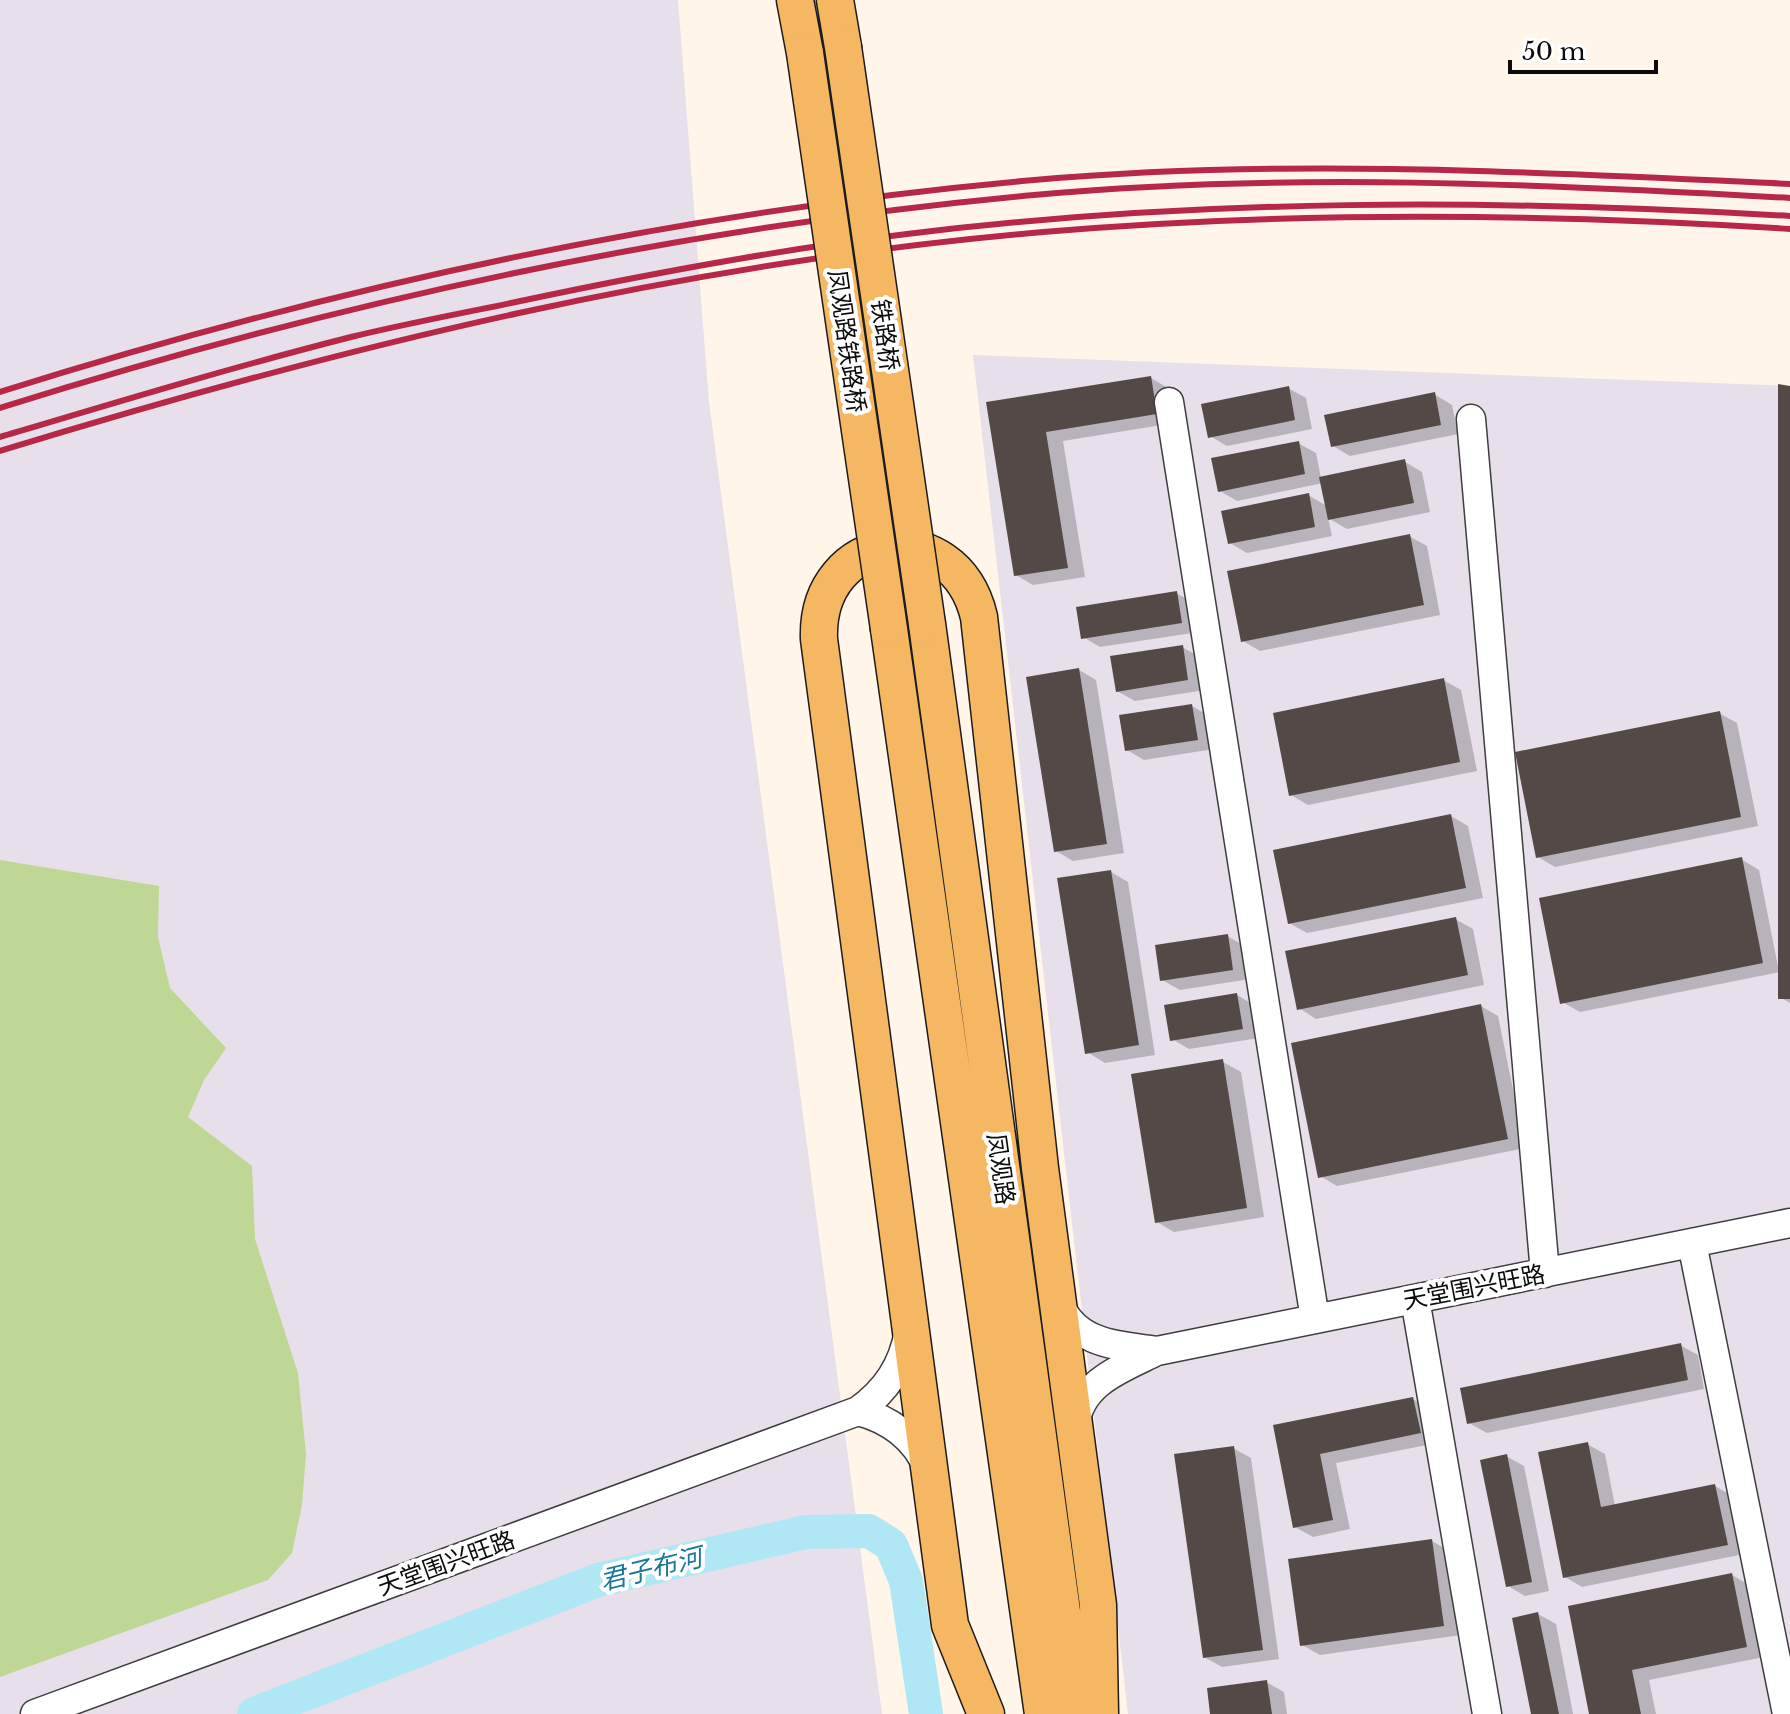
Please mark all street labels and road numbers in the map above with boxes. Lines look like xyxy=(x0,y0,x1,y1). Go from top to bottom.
street label: 凤观路铁路桥 xyxy=(823,268,871,414)
street label: 铁路桥 xyxy=(866,297,904,373)
street label: 凤观路 xyxy=(982,1131,1020,1207)
street label: 天堂围兴旺路 xyxy=(1401,1259,1547,1315)
street label: 天堂围兴旺路 xyxy=(373,1525,519,1601)

